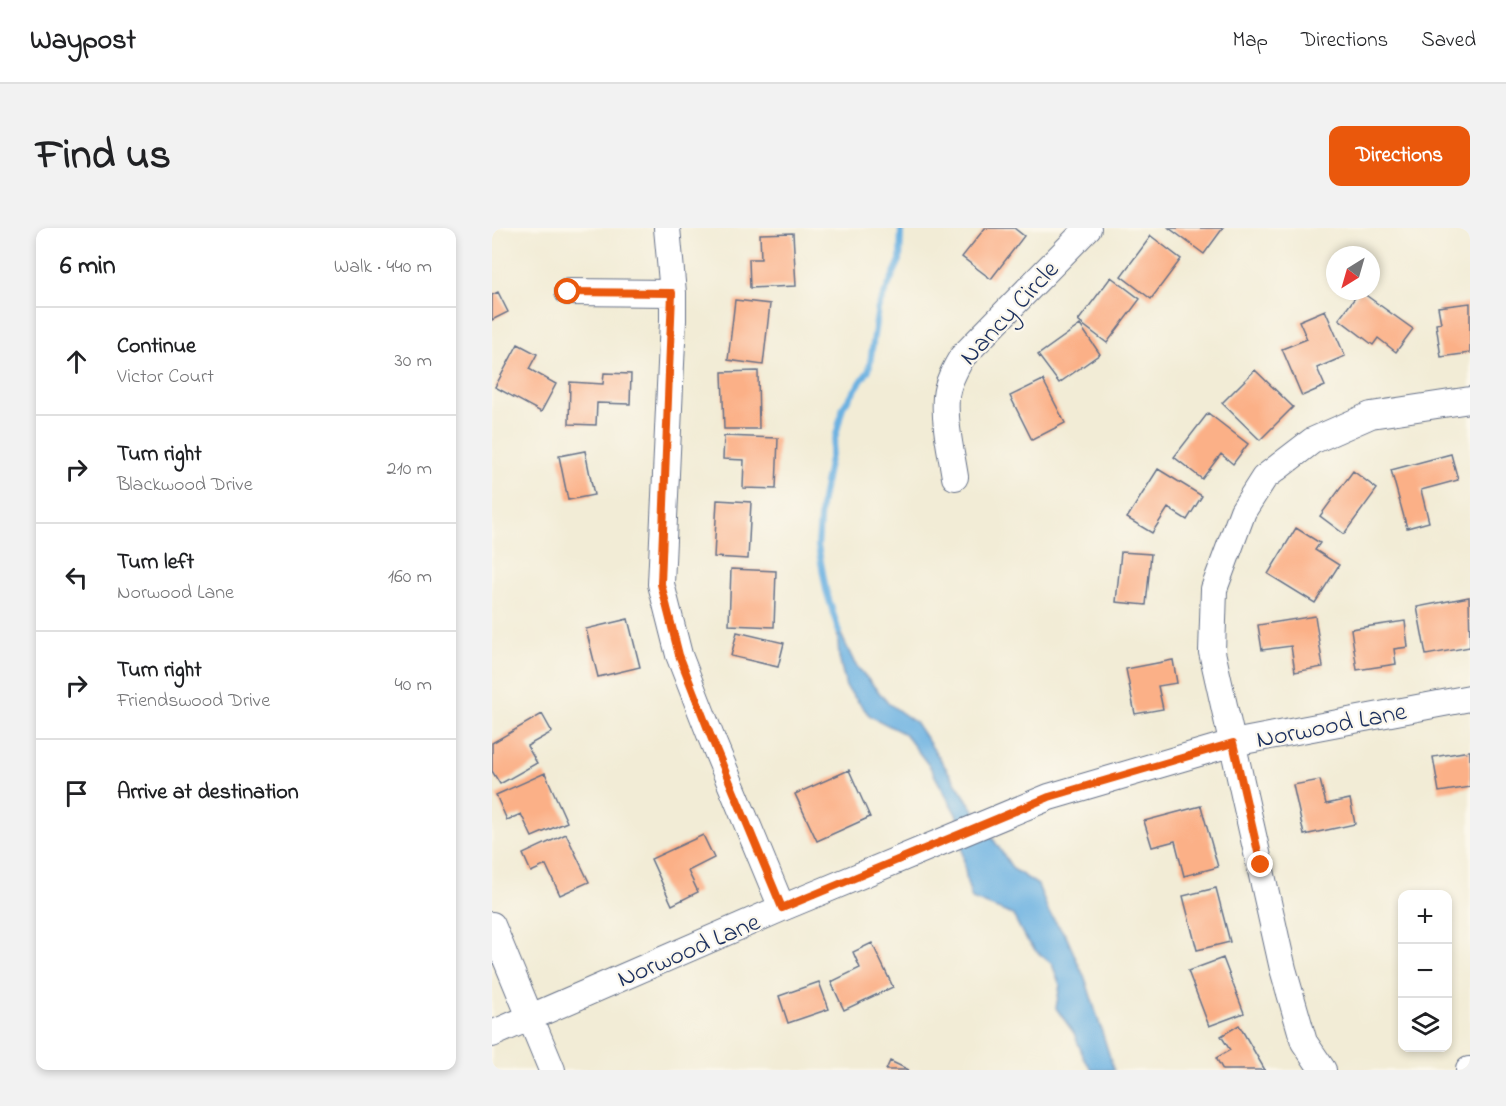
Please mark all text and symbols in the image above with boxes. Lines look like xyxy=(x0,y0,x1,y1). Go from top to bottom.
text: Waypost xyxy=(30,21,136,62)
text: Map xyxy=(1232,26,1268,56)
text: Directions xyxy=(1301,26,1388,56)
text: Saved xyxy=(1421,26,1476,56)
text: Find us xyxy=(36,126,171,187)
button: Directions xyxy=(1329,126,1470,186)
north arrow xyxy=(1326,246,1380,300)
text: 6 min xyxy=(60,248,116,286)
text: Walk · 440 m xyxy=(334,253,432,282)
street label: Nancy Circle xyxy=(951,253,1069,375)
route start xyxy=(554,278,580,304)
text: Continue xyxy=(117,331,196,363)
icon: ahead xyxy=(60,345,93,378)
text: 30 m xyxy=(395,347,432,376)
text: Victor Court xyxy=(117,363,214,392)
text: Turn right xyxy=(117,439,202,471)
icon: right xyxy=(60,453,93,486)
text: 210 m xyxy=(387,455,432,484)
text: Blackwood Drive xyxy=(117,471,253,500)
text: Turn left xyxy=(117,547,194,579)
icon: left xyxy=(60,561,93,594)
text: 160 m xyxy=(388,563,432,592)
text: Norwood Lane xyxy=(117,579,234,608)
text: Turn right xyxy=(117,655,202,687)
icon: right xyxy=(60,669,93,702)
text: 40 m xyxy=(395,671,432,700)
text: Friendswood Drive xyxy=(117,687,270,716)
street label: Norwood Lane xyxy=(1253,694,1410,760)
icon: arrive xyxy=(60,777,93,810)
text: Arrive at destination xyxy=(117,777,299,809)
route end xyxy=(1247,851,1273,877)
map controls xyxy=(1398,890,1452,1052)
button: + xyxy=(1398,890,1452,944)
street label: Norwood Lane xyxy=(612,904,767,999)
button: − xyxy=(1398,944,1452,998)
button: layers xyxy=(1398,998,1452,1052)

